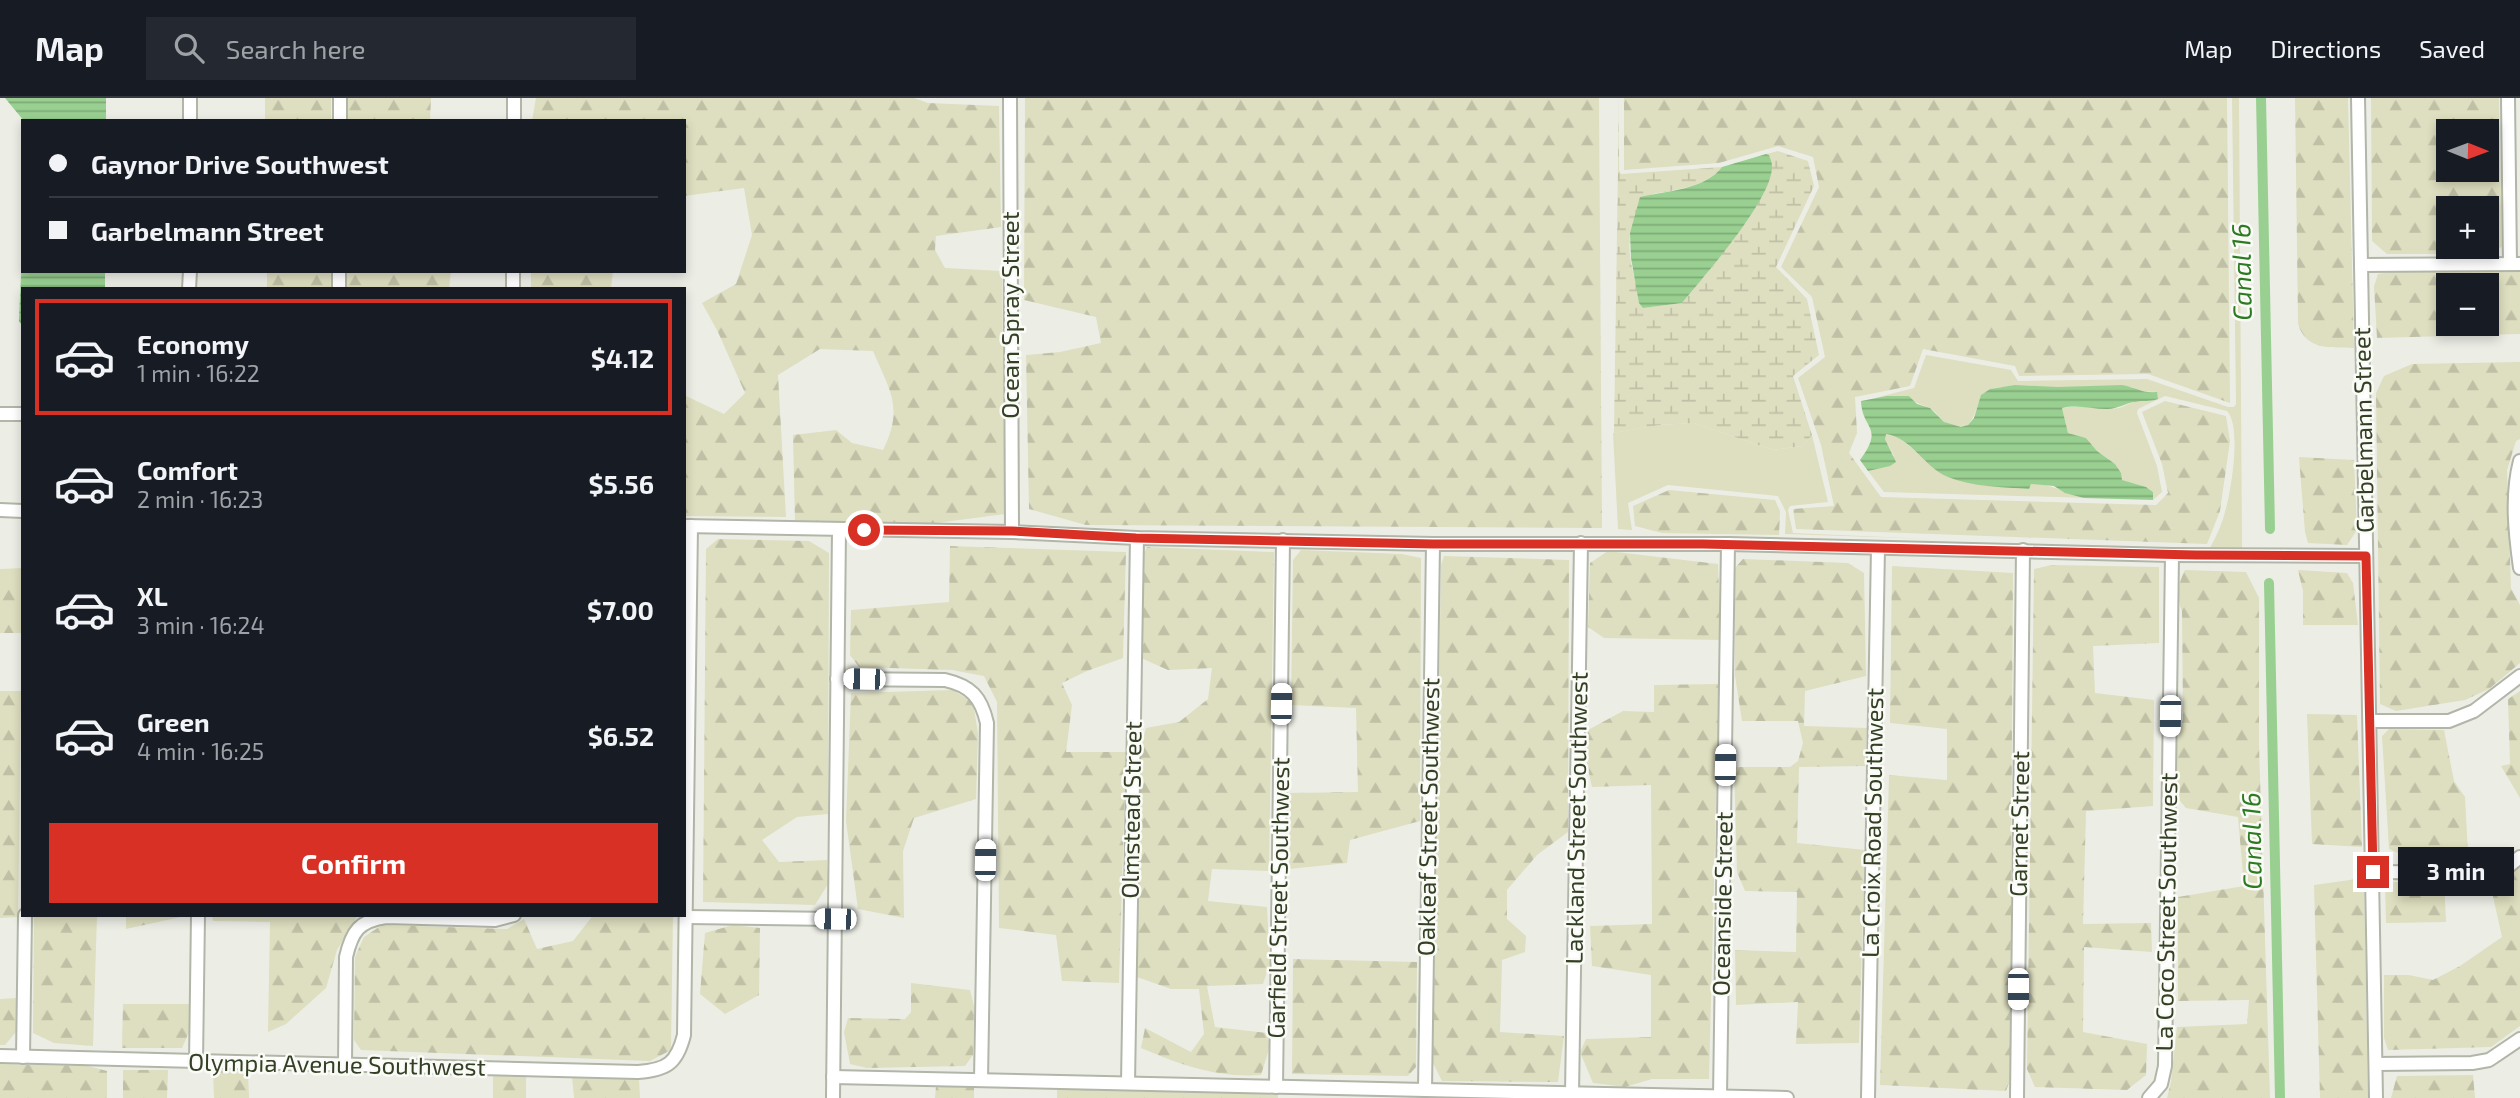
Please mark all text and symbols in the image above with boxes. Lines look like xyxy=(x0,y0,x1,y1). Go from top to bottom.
search box xyxy=(146,17,636,80)
text: Map xyxy=(35,28,104,68)
icon: search xyxy=(170,29,208,67)
text: Search here xyxy=(226,33,365,64)
text: Map xyxy=(2184,34,2232,63)
text: Directions xyxy=(2270,34,2381,63)
text: Saved xyxy=(2419,34,2485,63)
north arrow xyxy=(2436,119,2499,182)
map controls xyxy=(2436,119,2499,336)
text: Gaynor Drive Southwest xyxy=(91,148,389,179)
button: + xyxy=(2436,196,2499,259)
street label: Ocean Spray Street xyxy=(995,211,1024,419)
text: Garbelmann Street xyxy=(91,215,324,246)
water label: Canal 16 xyxy=(2224,223,2257,321)
button: − xyxy=(2436,273,2499,336)
icon: car xyxy=(53,326,116,389)
street label: Garbelmann Street xyxy=(2346,327,2379,533)
text: Economy xyxy=(137,328,249,359)
text: $4.12 xyxy=(591,342,654,373)
text: 1 min · 16:22 xyxy=(137,359,260,387)
icon: car xyxy=(53,452,116,515)
text: Comfort xyxy=(137,454,238,485)
text: $5.56 xyxy=(589,468,654,499)
text: 2 min · 16:23 xyxy=(137,485,263,513)
route start xyxy=(848,514,880,546)
icon: car xyxy=(53,578,116,641)
text: XL xyxy=(137,580,168,611)
text: $7.00 xyxy=(587,594,654,625)
text: 3 min · 16:24 xyxy=(137,611,265,639)
car xyxy=(843,668,886,690)
street label: Lackland Street Southwest xyxy=(1558,671,1593,965)
street label: Oakleaf Street Southwest xyxy=(1411,677,1444,956)
car xyxy=(1271,683,1292,725)
street label: La Croix Road Southwest xyxy=(1855,688,1888,958)
car xyxy=(2160,695,2181,737)
icon: car xyxy=(53,704,116,767)
text: Green xyxy=(137,706,210,737)
text: $6.52 xyxy=(588,720,654,751)
street label: Olmstead Street xyxy=(1114,721,1147,899)
text: 4 min · 16:25 xyxy=(137,737,264,765)
car xyxy=(1715,744,1736,786)
street label: Garnet Street xyxy=(2003,751,2034,897)
street label: Garfield Street Southwest xyxy=(1261,757,1294,1039)
street label: La Coco Street Southwest xyxy=(2149,772,2182,1051)
water label: Canal 16 xyxy=(2234,792,2267,890)
street label: Oceanside Street xyxy=(1705,812,1738,996)
button: Confirm xyxy=(49,823,658,903)
car xyxy=(975,839,996,881)
callout: 3 min xyxy=(2398,848,2513,896)
route end xyxy=(2357,856,2389,888)
text: 3 min xyxy=(2427,857,2485,885)
car xyxy=(814,908,857,930)
car xyxy=(2008,968,2029,1010)
street label: Olympia Avenue Southwest xyxy=(188,1046,486,1081)

